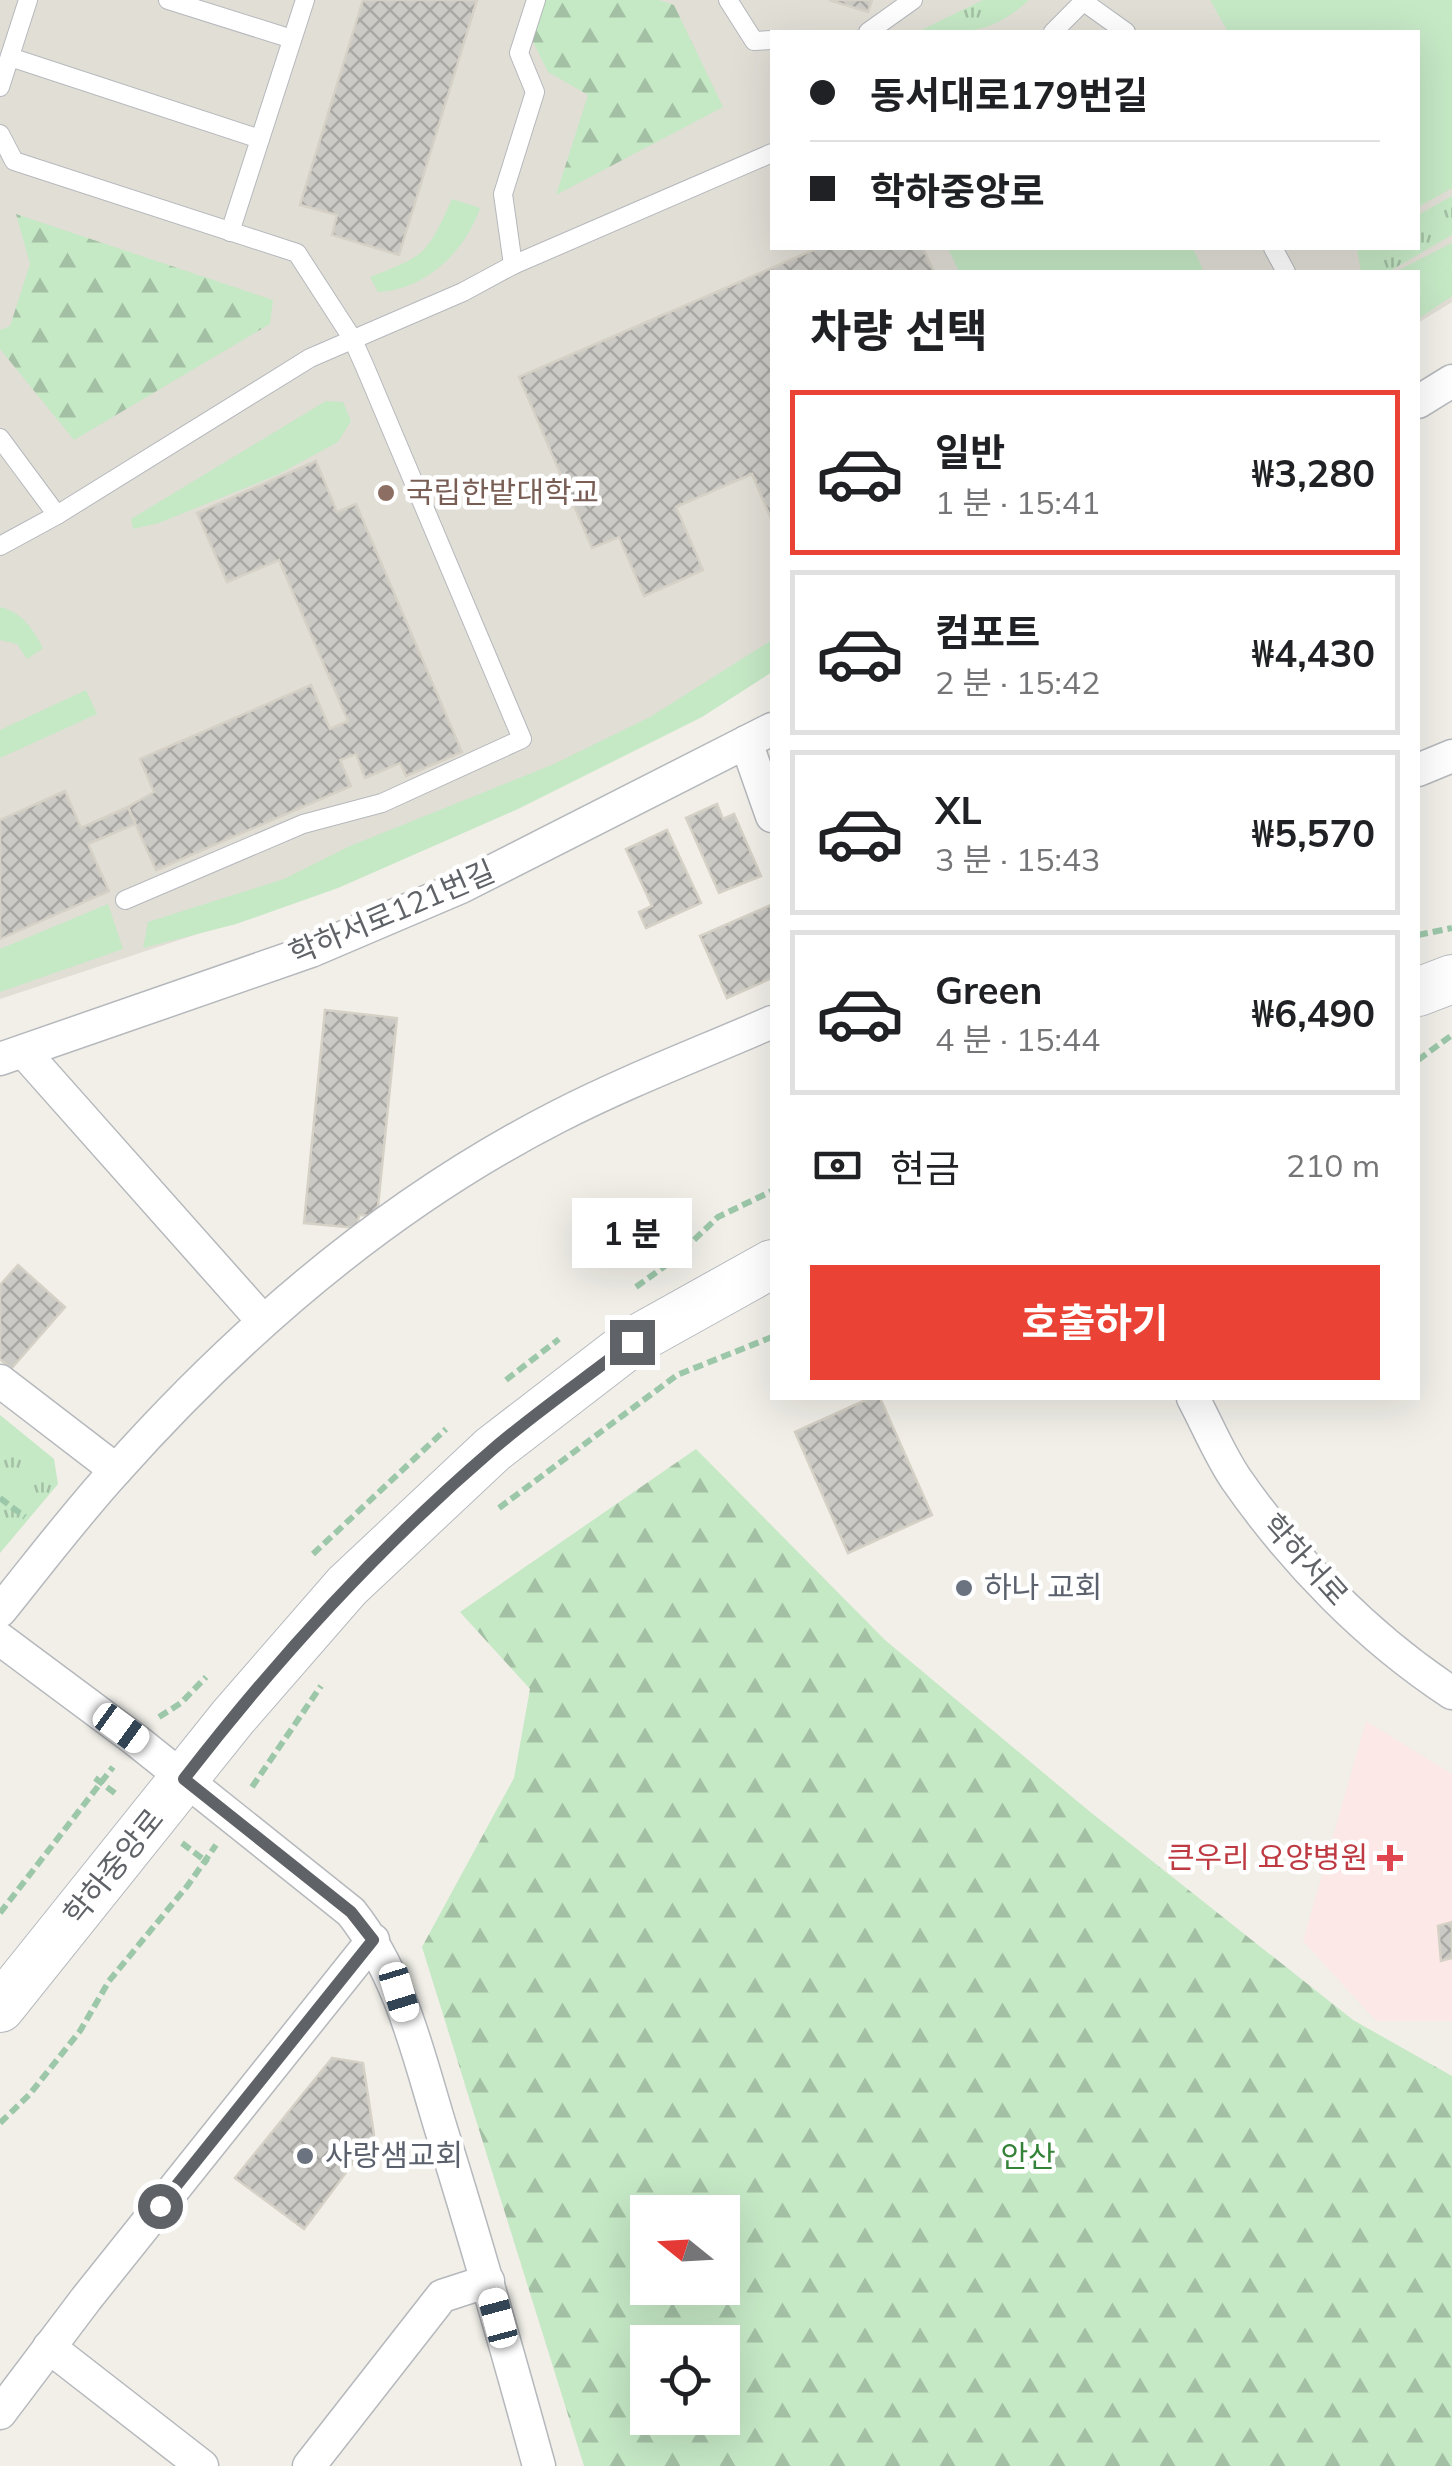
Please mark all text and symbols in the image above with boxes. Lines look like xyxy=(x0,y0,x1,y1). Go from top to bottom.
text: 동서대로179번길 xyxy=(870,71,1148,119)
text: 학하중앙로 xyxy=(870,167,1045,215)
text: 차량 선택 xyxy=(810,302,988,358)
icon: car xyxy=(815,428,905,518)
text: 일반 xyxy=(935,428,1005,476)
text: ₩3,280 xyxy=(1252,449,1375,497)
place label: 국립한밭대학교 xyxy=(406,473,599,511)
marker: 국립한밭대학교 xyxy=(375,482,397,504)
text: 1 분 · 15:41 xyxy=(935,482,1100,522)
icon: car xyxy=(815,608,905,698)
text: 컴포트 xyxy=(935,608,1040,656)
text: ₩4,430 xyxy=(1252,629,1375,677)
text: 2 분 · 15:42 xyxy=(935,662,1100,702)
text: XL xyxy=(935,786,982,834)
icon: car xyxy=(815,788,905,878)
text: ₩5,570 xyxy=(1252,809,1375,857)
text: 3 분 · 15:43 xyxy=(935,839,1100,879)
street label: 학하서로121번길 xyxy=(283,852,500,972)
text: Green xyxy=(935,966,1042,1014)
icon: car xyxy=(815,968,905,1058)
text: ₩6,490 xyxy=(1252,989,1375,1037)
text: 4 분 · 15:44 xyxy=(935,1019,1100,1059)
icon: cash xyxy=(810,1138,865,1193)
text: 현금 xyxy=(890,1144,960,1192)
text: 210 m xyxy=(1286,1145,1380,1185)
callout: 1 분 xyxy=(572,1197,692,1267)
text: 1 분 xyxy=(603,1213,661,1253)
button: 호출하기 xyxy=(810,1265,1380,1380)
route end xyxy=(610,1320,655,1365)
street label: 학하서로 xyxy=(1255,1506,1357,1613)
place label: 하나 교회 xyxy=(984,1568,1102,1606)
marker: 하나 교회 xyxy=(953,1577,975,1599)
car xyxy=(88,1698,154,1758)
street label: 학하중앙로 xyxy=(55,1801,171,1932)
place label: 큰우리 요양병원 xyxy=(1167,1838,1368,1876)
marker: 큰우리 요양병원 xyxy=(1377,1845,1403,1871)
car xyxy=(376,1959,422,2025)
place label: 사랑샘교회 xyxy=(325,2136,463,2174)
park label: 안산 xyxy=(1000,2137,1056,2175)
marker: 사랑샘교회 xyxy=(294,2145,316,2167)
route start xyxy=(138,2184,183,2229)
north arrow xyxy=(630,2195,740,2305)
map controls xyxy=(630,2195,740,2435)
car xyxy=(476,2285,520,2351)
button: locate xyxy=(630,2325,740,2435)

